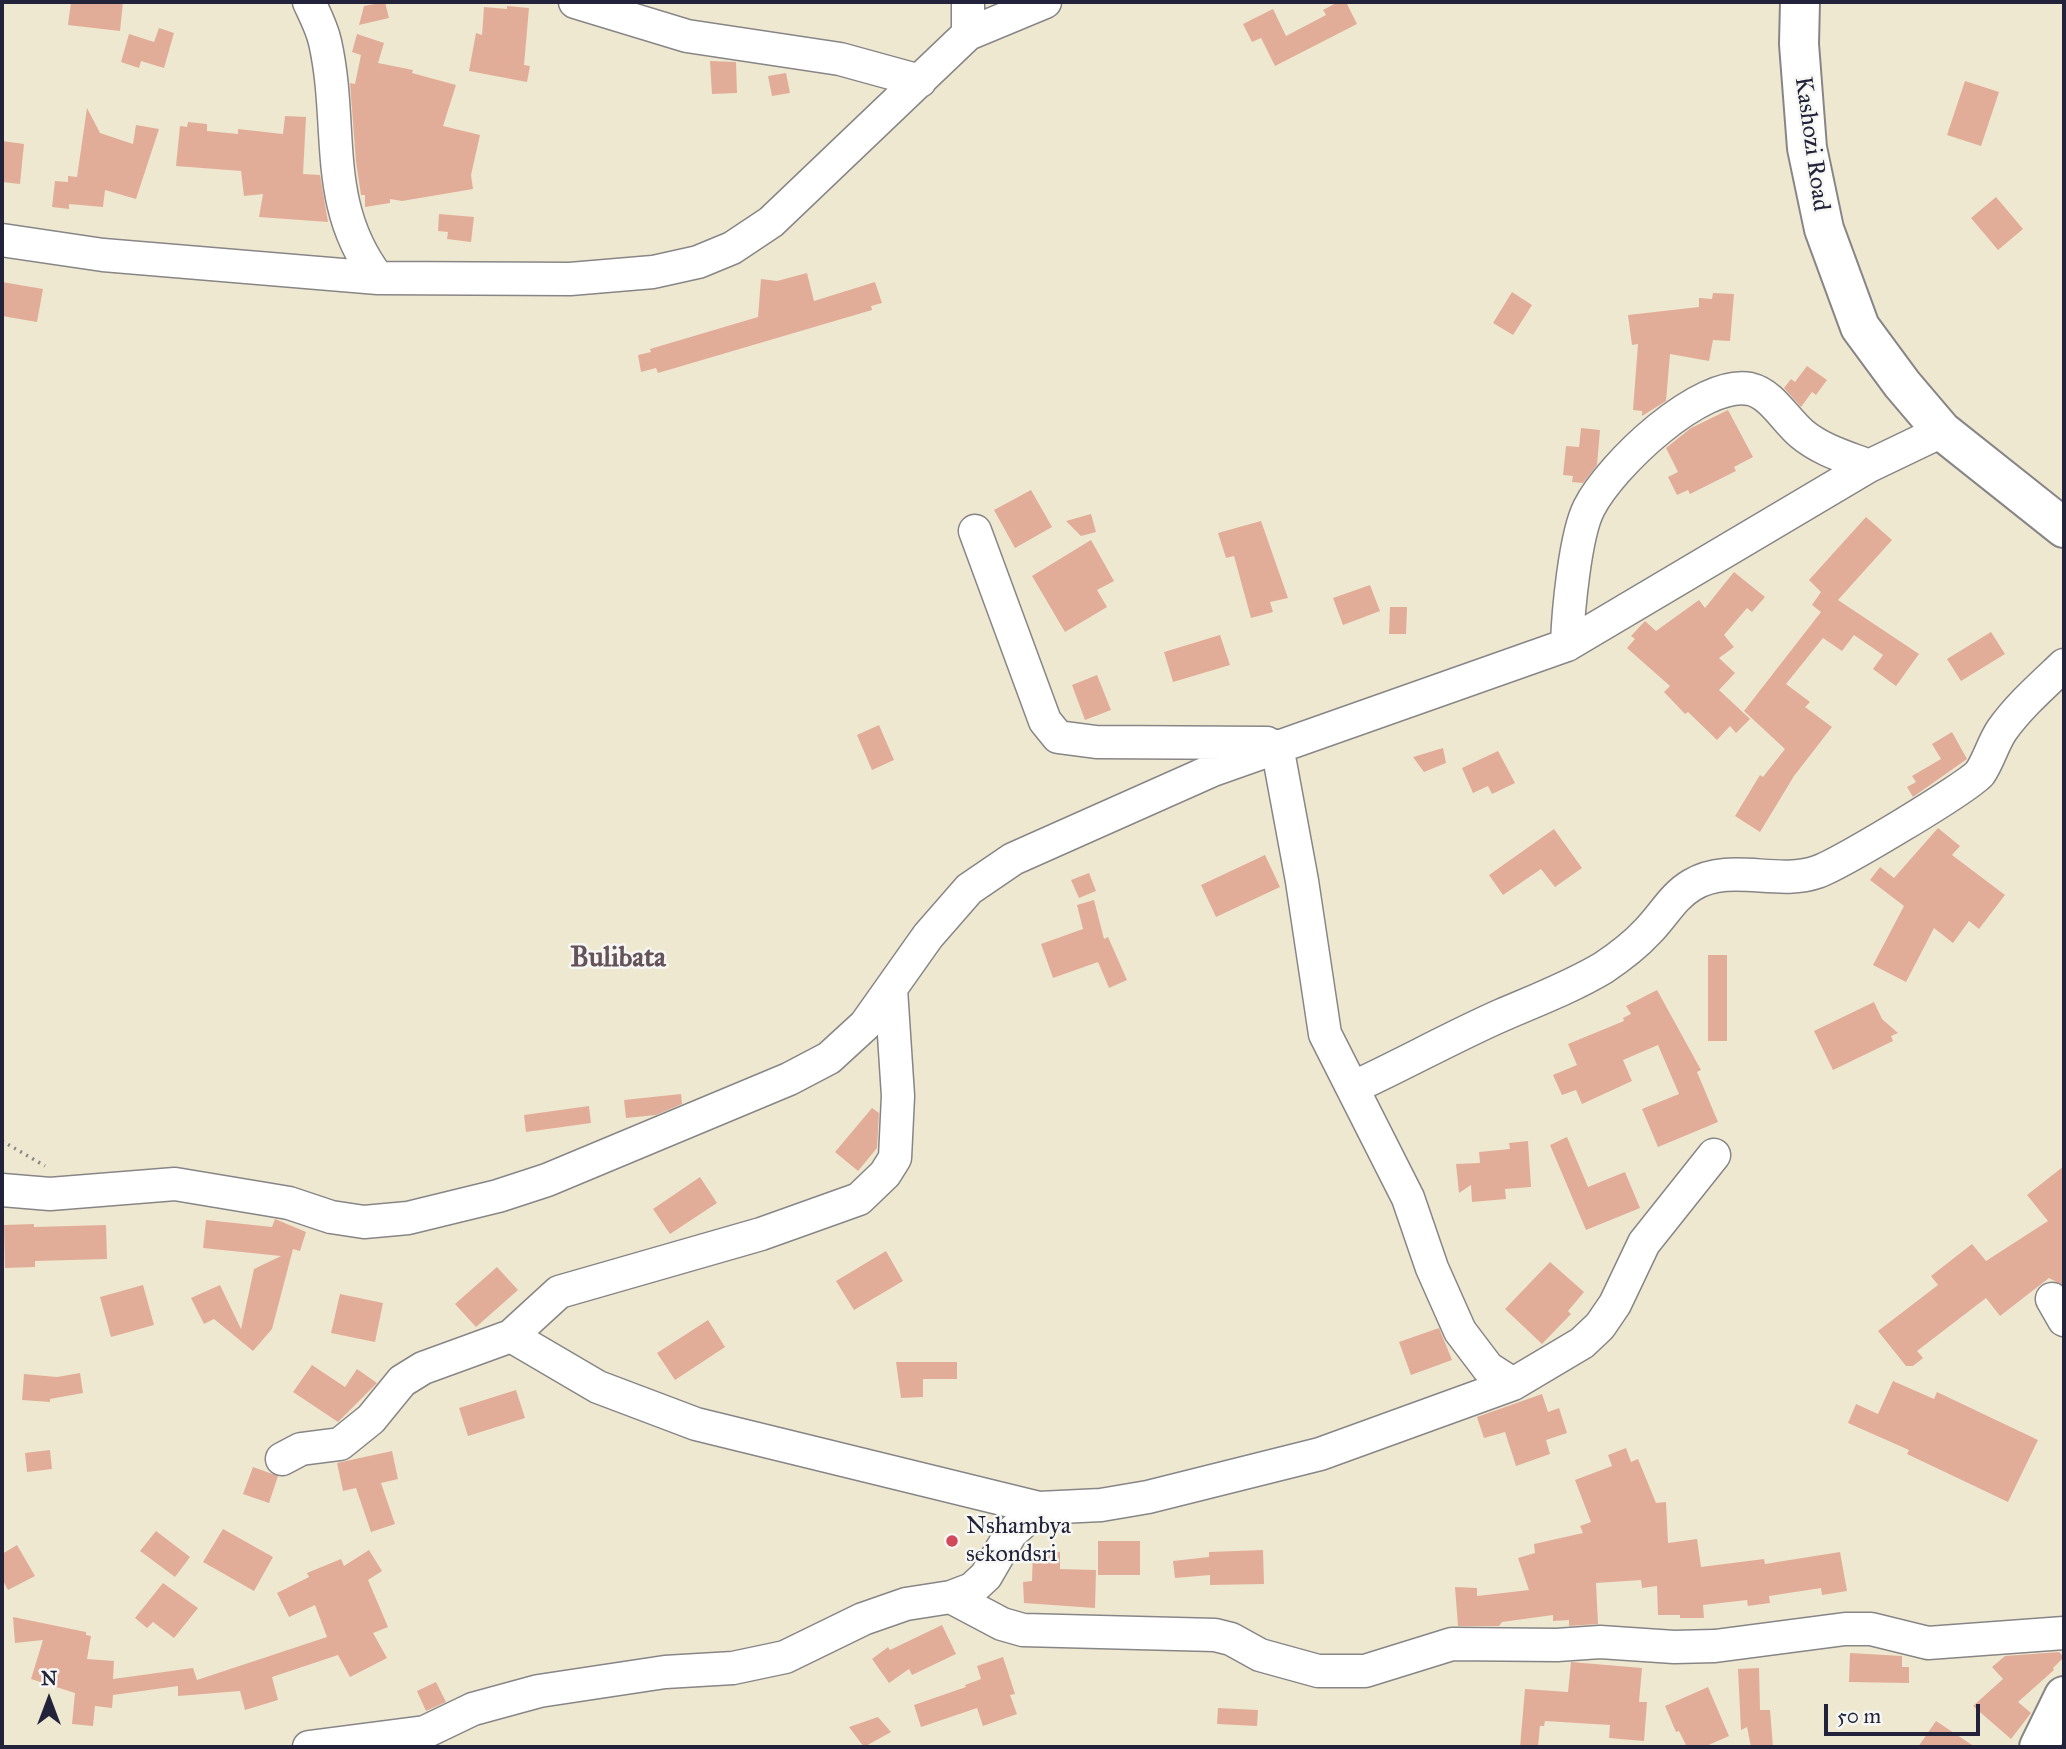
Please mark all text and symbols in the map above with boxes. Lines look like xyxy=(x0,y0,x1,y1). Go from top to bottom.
street label: Kashozi Road xyxy=(1787,75,1835,213)
district label: Bulibata xyxy=(570,942,666,976)
place label: Nshambya sekondsri xyxy=(966,1513,1071,1569)
marker: Nshambya sekondsri xyxy=(944,1533,960,1549)
north arrow xyxy=(14,1665,84,1735)
text: N xyxy=(41,1667,57,1690)
scale bar xyxy=(1828,1690,1984,1734)
text: 50 m xyxy=(1837,1703,1881,1729)

